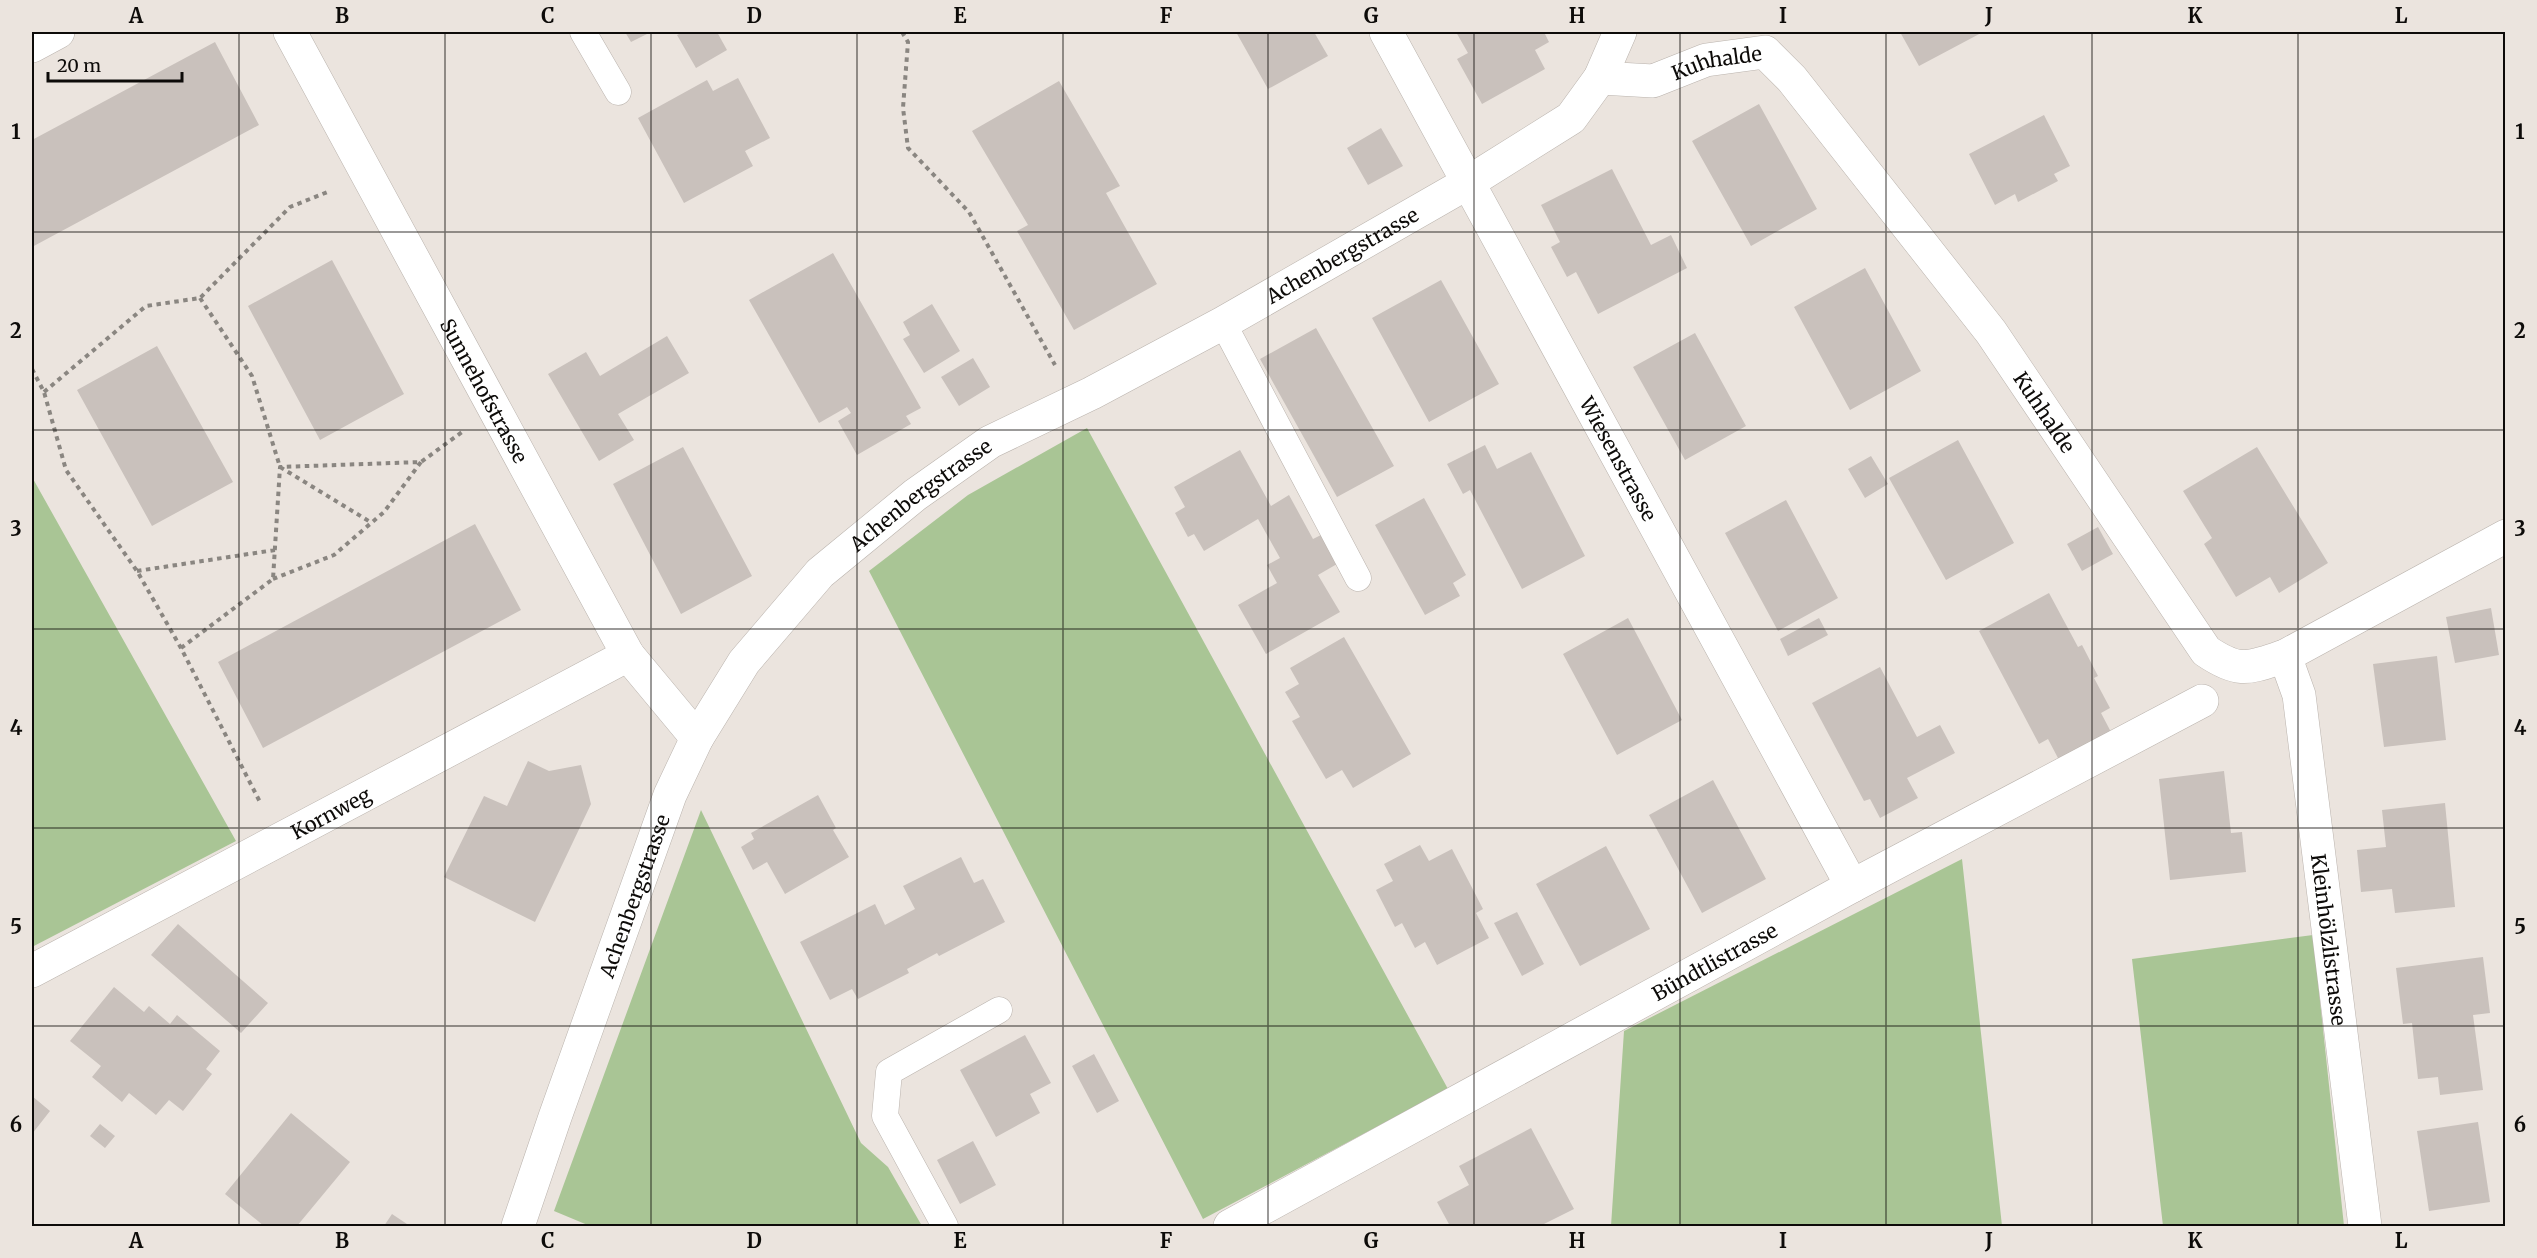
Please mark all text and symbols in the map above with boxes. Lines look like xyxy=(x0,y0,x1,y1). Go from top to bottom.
text: A xyxy=(128,3,144,28)
text: B xyxy=(335,3,349,28)
text: C xyxy=(541,3,555,28)
text: D xyxy=(746,3,762,28)
text: E xyxy=(953,3,967,28)
text: F xyxy=(1160,3,1173,28)
text: G xyxy=(1364,3,1379,28)
text: H xyxy=(1569,3,1585,28)
text: I xyxy=(1779,3,1787,28)
text: J xyxy=(1984,3,1993,28)
text: K xyxy=(2188,3,2203,28)
text: L xyxy=(2395,3,2408,28)
street label: Kuhhalde xyxy=(1668,40,1763,85)
scale bar xyxy=(48,45,182,83)
text: 20 m xyxy=(57,54,101,77)
text: 1 xyxy=(11,119,21,144)
text: 1 xyxy=(2515,119,2525,144)
street label: Achenbergstrasse xyxy=(1260,201,1423,309)
street label: Sunnehofstrasse xyxy=(435,314,534,467)
text: 2 xyxy=(10,318,22,343)
text: 2 xyxy=(2514,318,2526,343)
street label: Kuhhalde xyxy=(2009,367,2081,457)
street label: Wiesenstrasse xyxy=(1574,391,1663,525)
street label: Achenbergstrasse xyxy=(844,433,996,557)
text: 3 xyxy=(10,516,22,541)
text: 3 xyxy=(2514,516,2526,541)
text: 4 xyxy=(10,715,23,740)
text: 4 xyxy=(2514,715,2527,740)
street label: Kornweg xyxy=(286,781,375,844)
street label: Achenbergstrasse xyxy=(593,811,675,982)
street label: Kleinhölzlistrasse xyxy=(2306,852,2352,1027)
text: 5 xyxy=(10,914,22,939)
text: 5 xyxy=(2514,914,2526,939)
street label: Bündtlistrasse xyxy=(1647,917,1781,1006)
text: 6 xyxy=(10,1112,22,1137)
text: 6 xyxy=(2514,1112,2526,1137)
text: A xyxy=(128,1228,144,1253)
text: B xyxy=(335,1228,349,1253)
text: C xyxy=(541,1228,555,1253)
text: D xyxy=(746,1228,762,1253)
text: E xyxy=(953,1228,967,1253)
text: F xyxy=(1160,1228,1173,1253)
text: G xyxy=(1364,1228,1379,1253)
text: H xyxy=(1569,1228,1585,1253)
text: I xyxy=(1779,1228,1787,1253)
text: J xyxy=(1984,1228,1993,1253)
text: K xyxy=(2188,1228,2203,1253)
text: L xyxy=(2395,1228,2408,1253)

